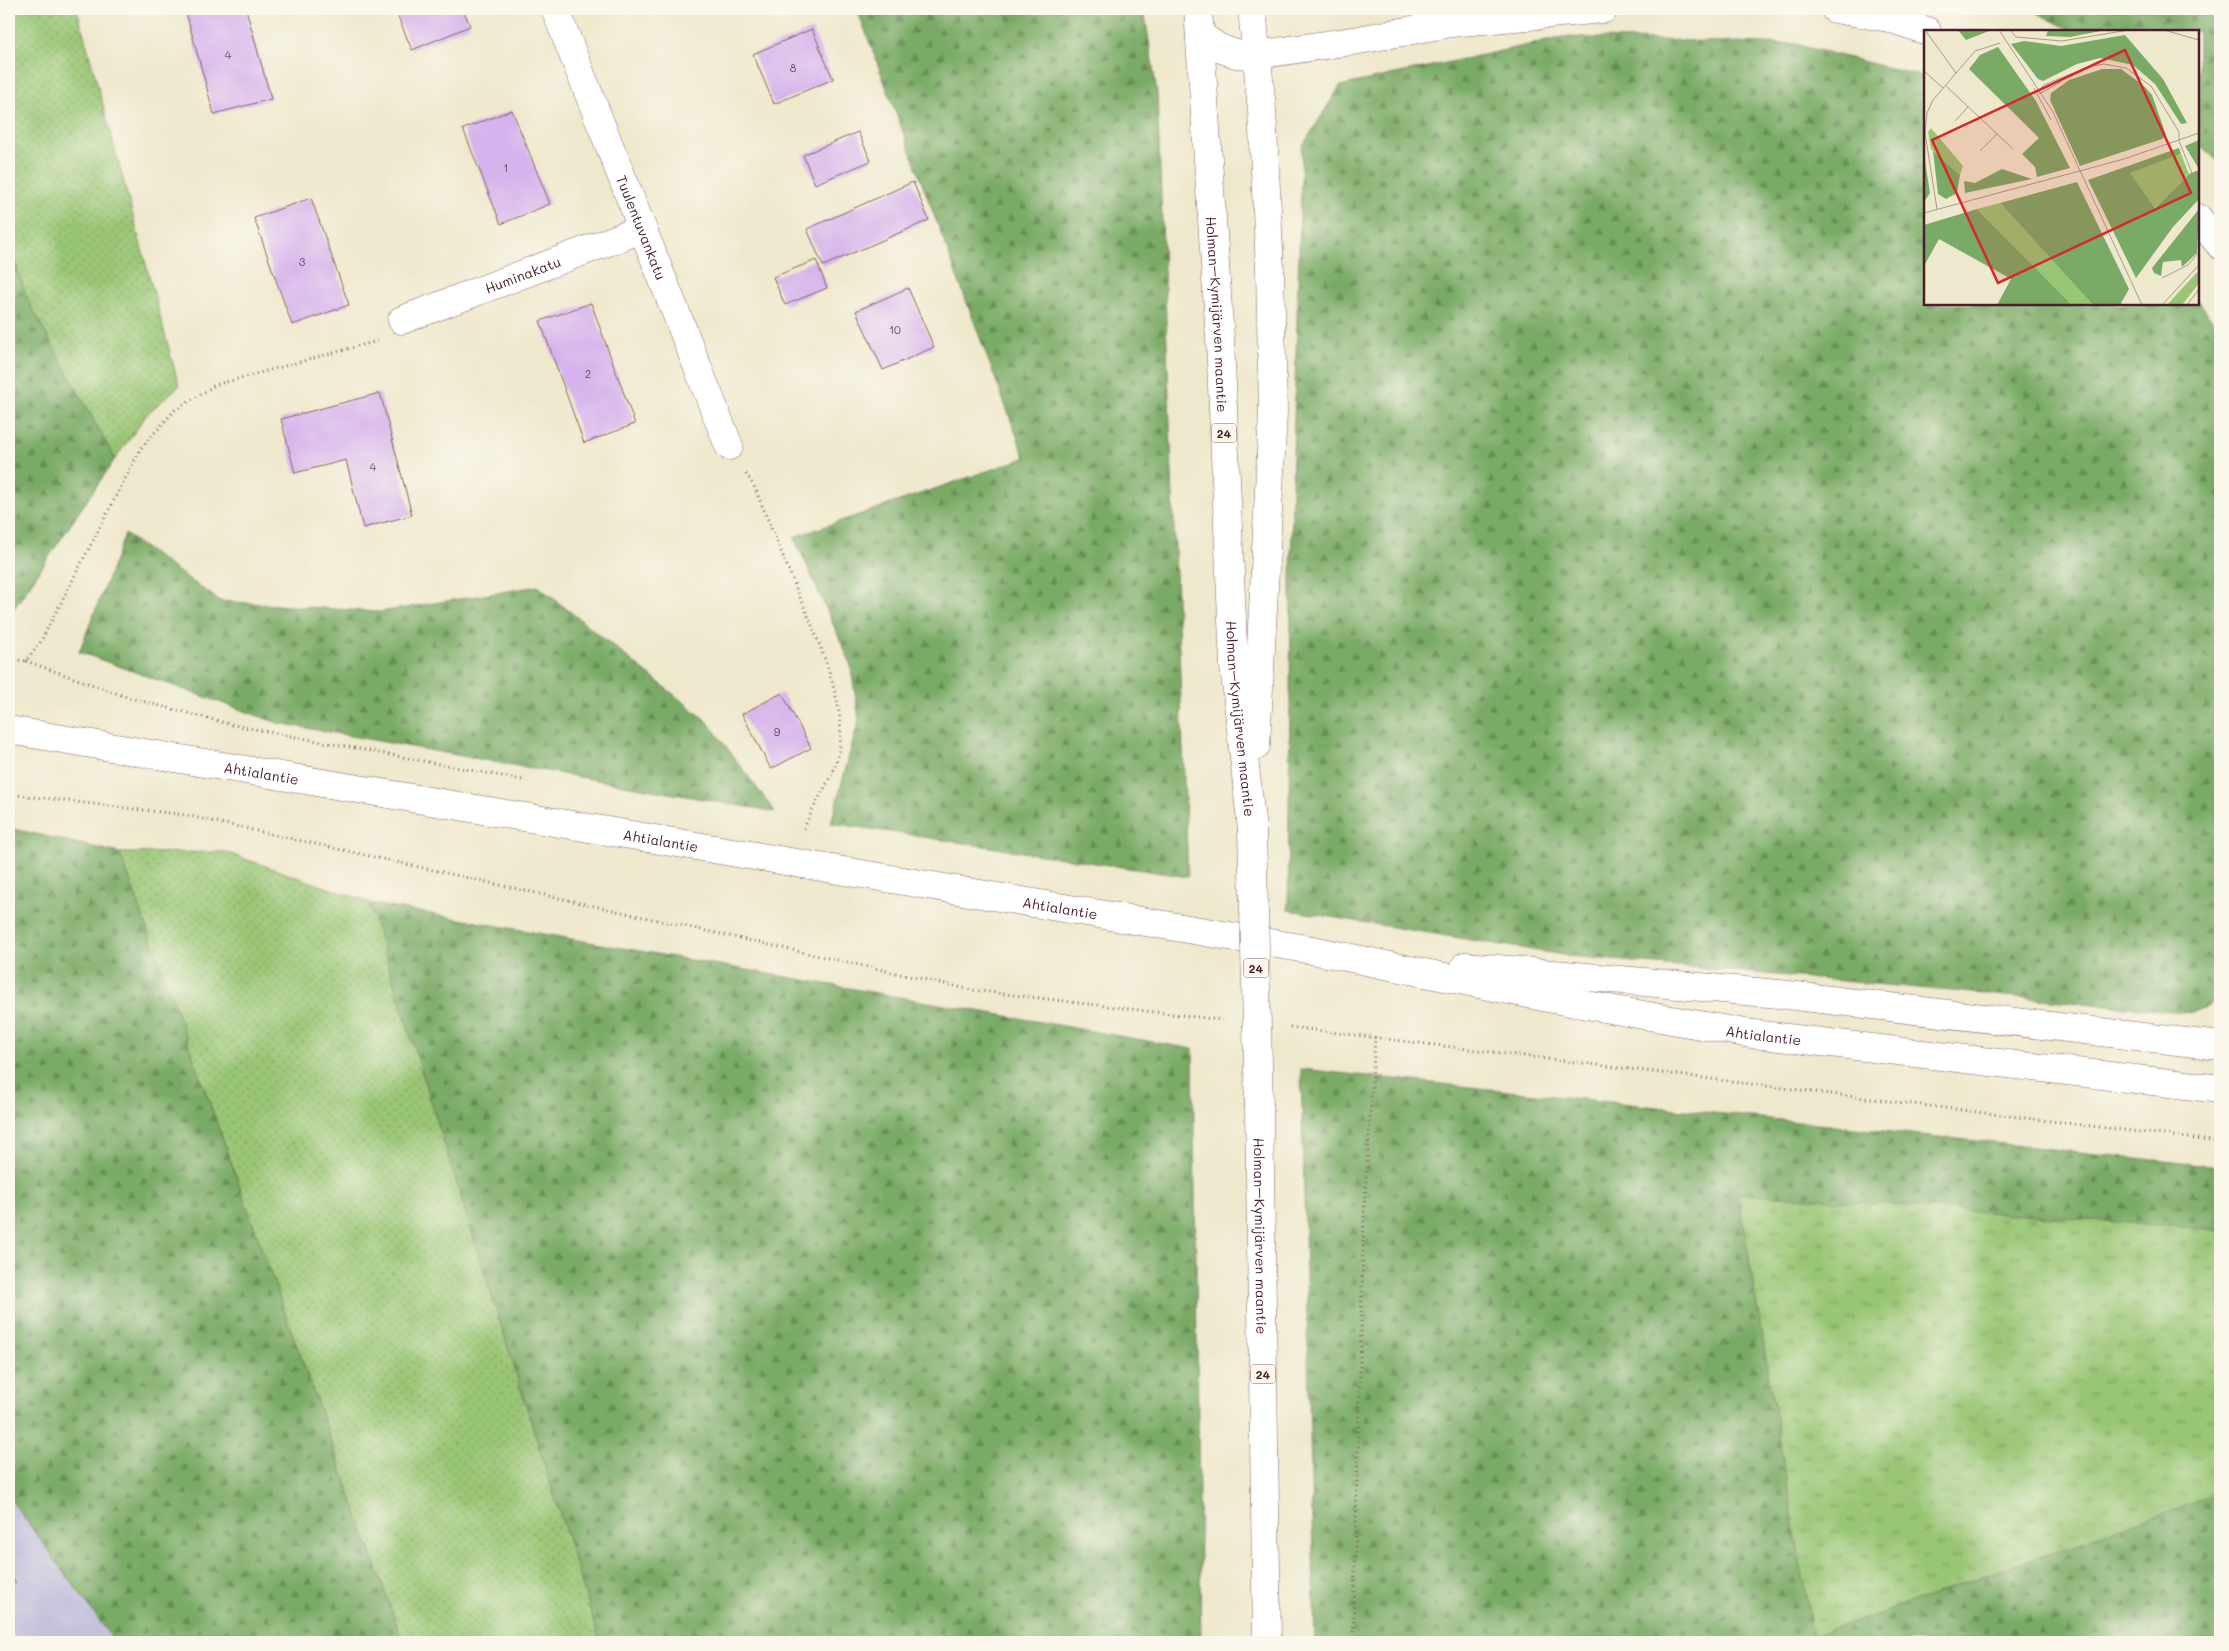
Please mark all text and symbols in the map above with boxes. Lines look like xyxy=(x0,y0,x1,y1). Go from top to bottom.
inset map xyxy=(1924,30,2199,305)
house number: 4 xyxy=(225,47,232,62)
house number: 8 xyxy=(790,60,797,75)
house number: 1 xyxy=(504,160,508,175)
street label: Tuulentuvankatu xyxy=(613,172,671,282)
street label: Holman–Kymijärven maantie xyxy=(1202,216,1233,413)
street label: Huminakatu xyxy=(482,251,563,297)
house number: 3 xyxy=(299,254,306,269)
house number: 10 xyxy=(889,322,901,337)
house number: 2 xyxy=(585,366,591,381)
road number: 24 xyxy=(1212,423,1236,442)
house number: 4 xyxy=(370,459,377,474)
street label: Holman–Kymijärven maantie xyxy=(1223,620,1260,817)
house number: 9 xyxy=(774,724,781,739)
street label: Ahtialantie xyxy=(222,757,300,788)
street label: Ahtialantie xyxy=(622,824,700,856)
street label: Ahtialantie xyxy=(1021,892,1099,923)
road number: 24 xyxy=(1244,958,1268,978)
street label: Ahtialantie xyxy=(1724,1020,1802,1049)
street label: Holman–Kymijärven maantie xyxy=(1250,1138,1272,1334)
road number: 24 xyxy=(1250,1365,1276,1384)

